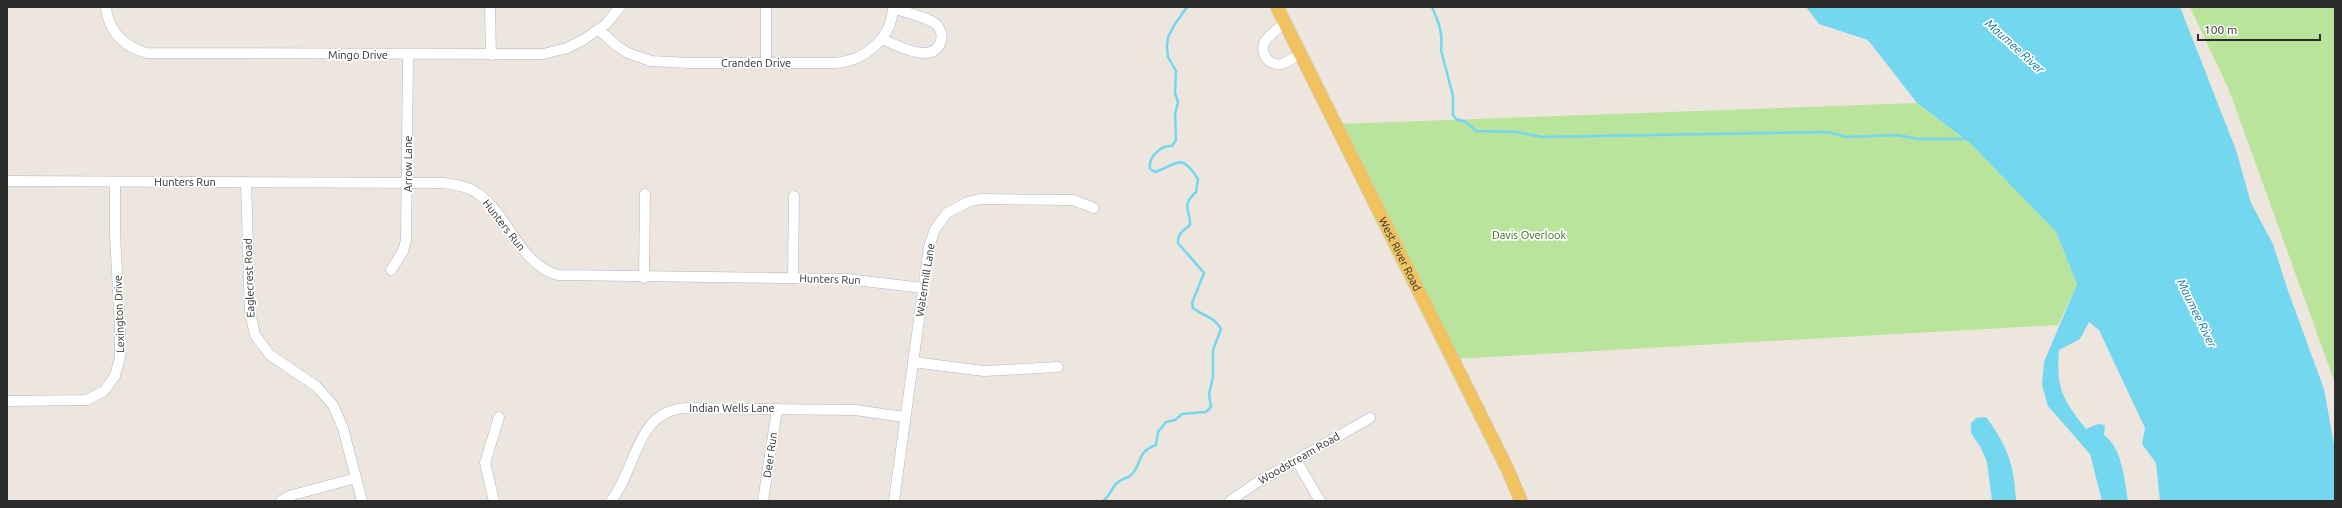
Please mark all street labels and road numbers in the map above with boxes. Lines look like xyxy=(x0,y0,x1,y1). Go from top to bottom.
street label: Mingo Drive xyxy=(328,49,388,61)
street label: Cranden Drive xyxy=(721,57,791,69)
street label: Arrow Lane xyxy=(402,136,414,192)
street label: Hunters Run xyxy=(154,176,216,188)
street label: Hunters Run xyxy=(480,197,528,253)
street label: West River Road xyxy=(1377,215,1424,293)
street label: Eaglecrest Road xyxy=(242,238,256,318)
street label: Watermill Lane xyxy=(913,242,937,318)
street label: Hunters Run xyxy=(799,272,861,286)
street label: Lexington Drive xyxy=(112,275,126,353)
street label: Indian Wells Lane xyxy=(689,402,775,414)
street label: Woodstream Road xyxy=(1256,430,1342,486)
street label: Deer Run xyxy=(761,431,779,479)

